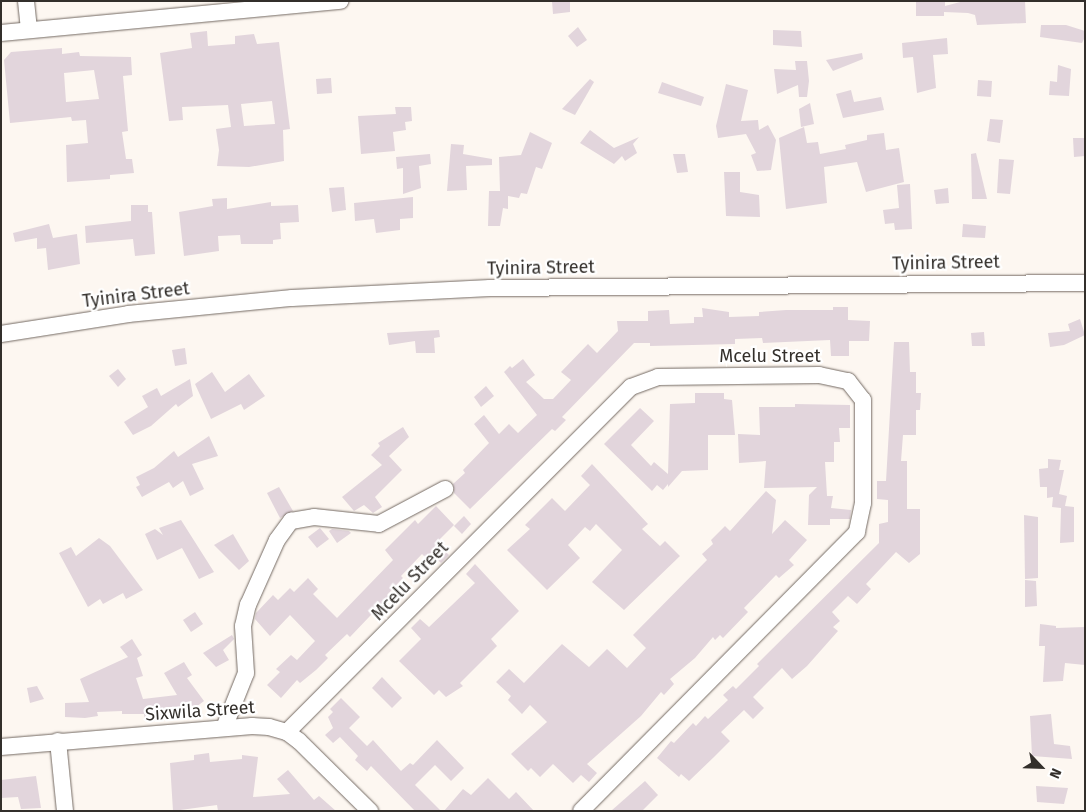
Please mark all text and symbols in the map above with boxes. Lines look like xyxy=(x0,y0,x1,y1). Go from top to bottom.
street label: Tyinira Street xyxy=(892,251,1000,275)
street label: Tyinira Street xyxy=(487,256,595,280)
street label: Tyinira Street xyxy=(81,278,191,312)
street label: Mcelu Street xyxy=(719,345,821,367)
street label: Mcelu Street xyxy=(367,537,453,625)
street label: Sixwila Street xyxy=(144,696,256,726)
north arrow xyxy=(1016,742,1066,792)
text: N xyxy=(1046,766,1065,781)

